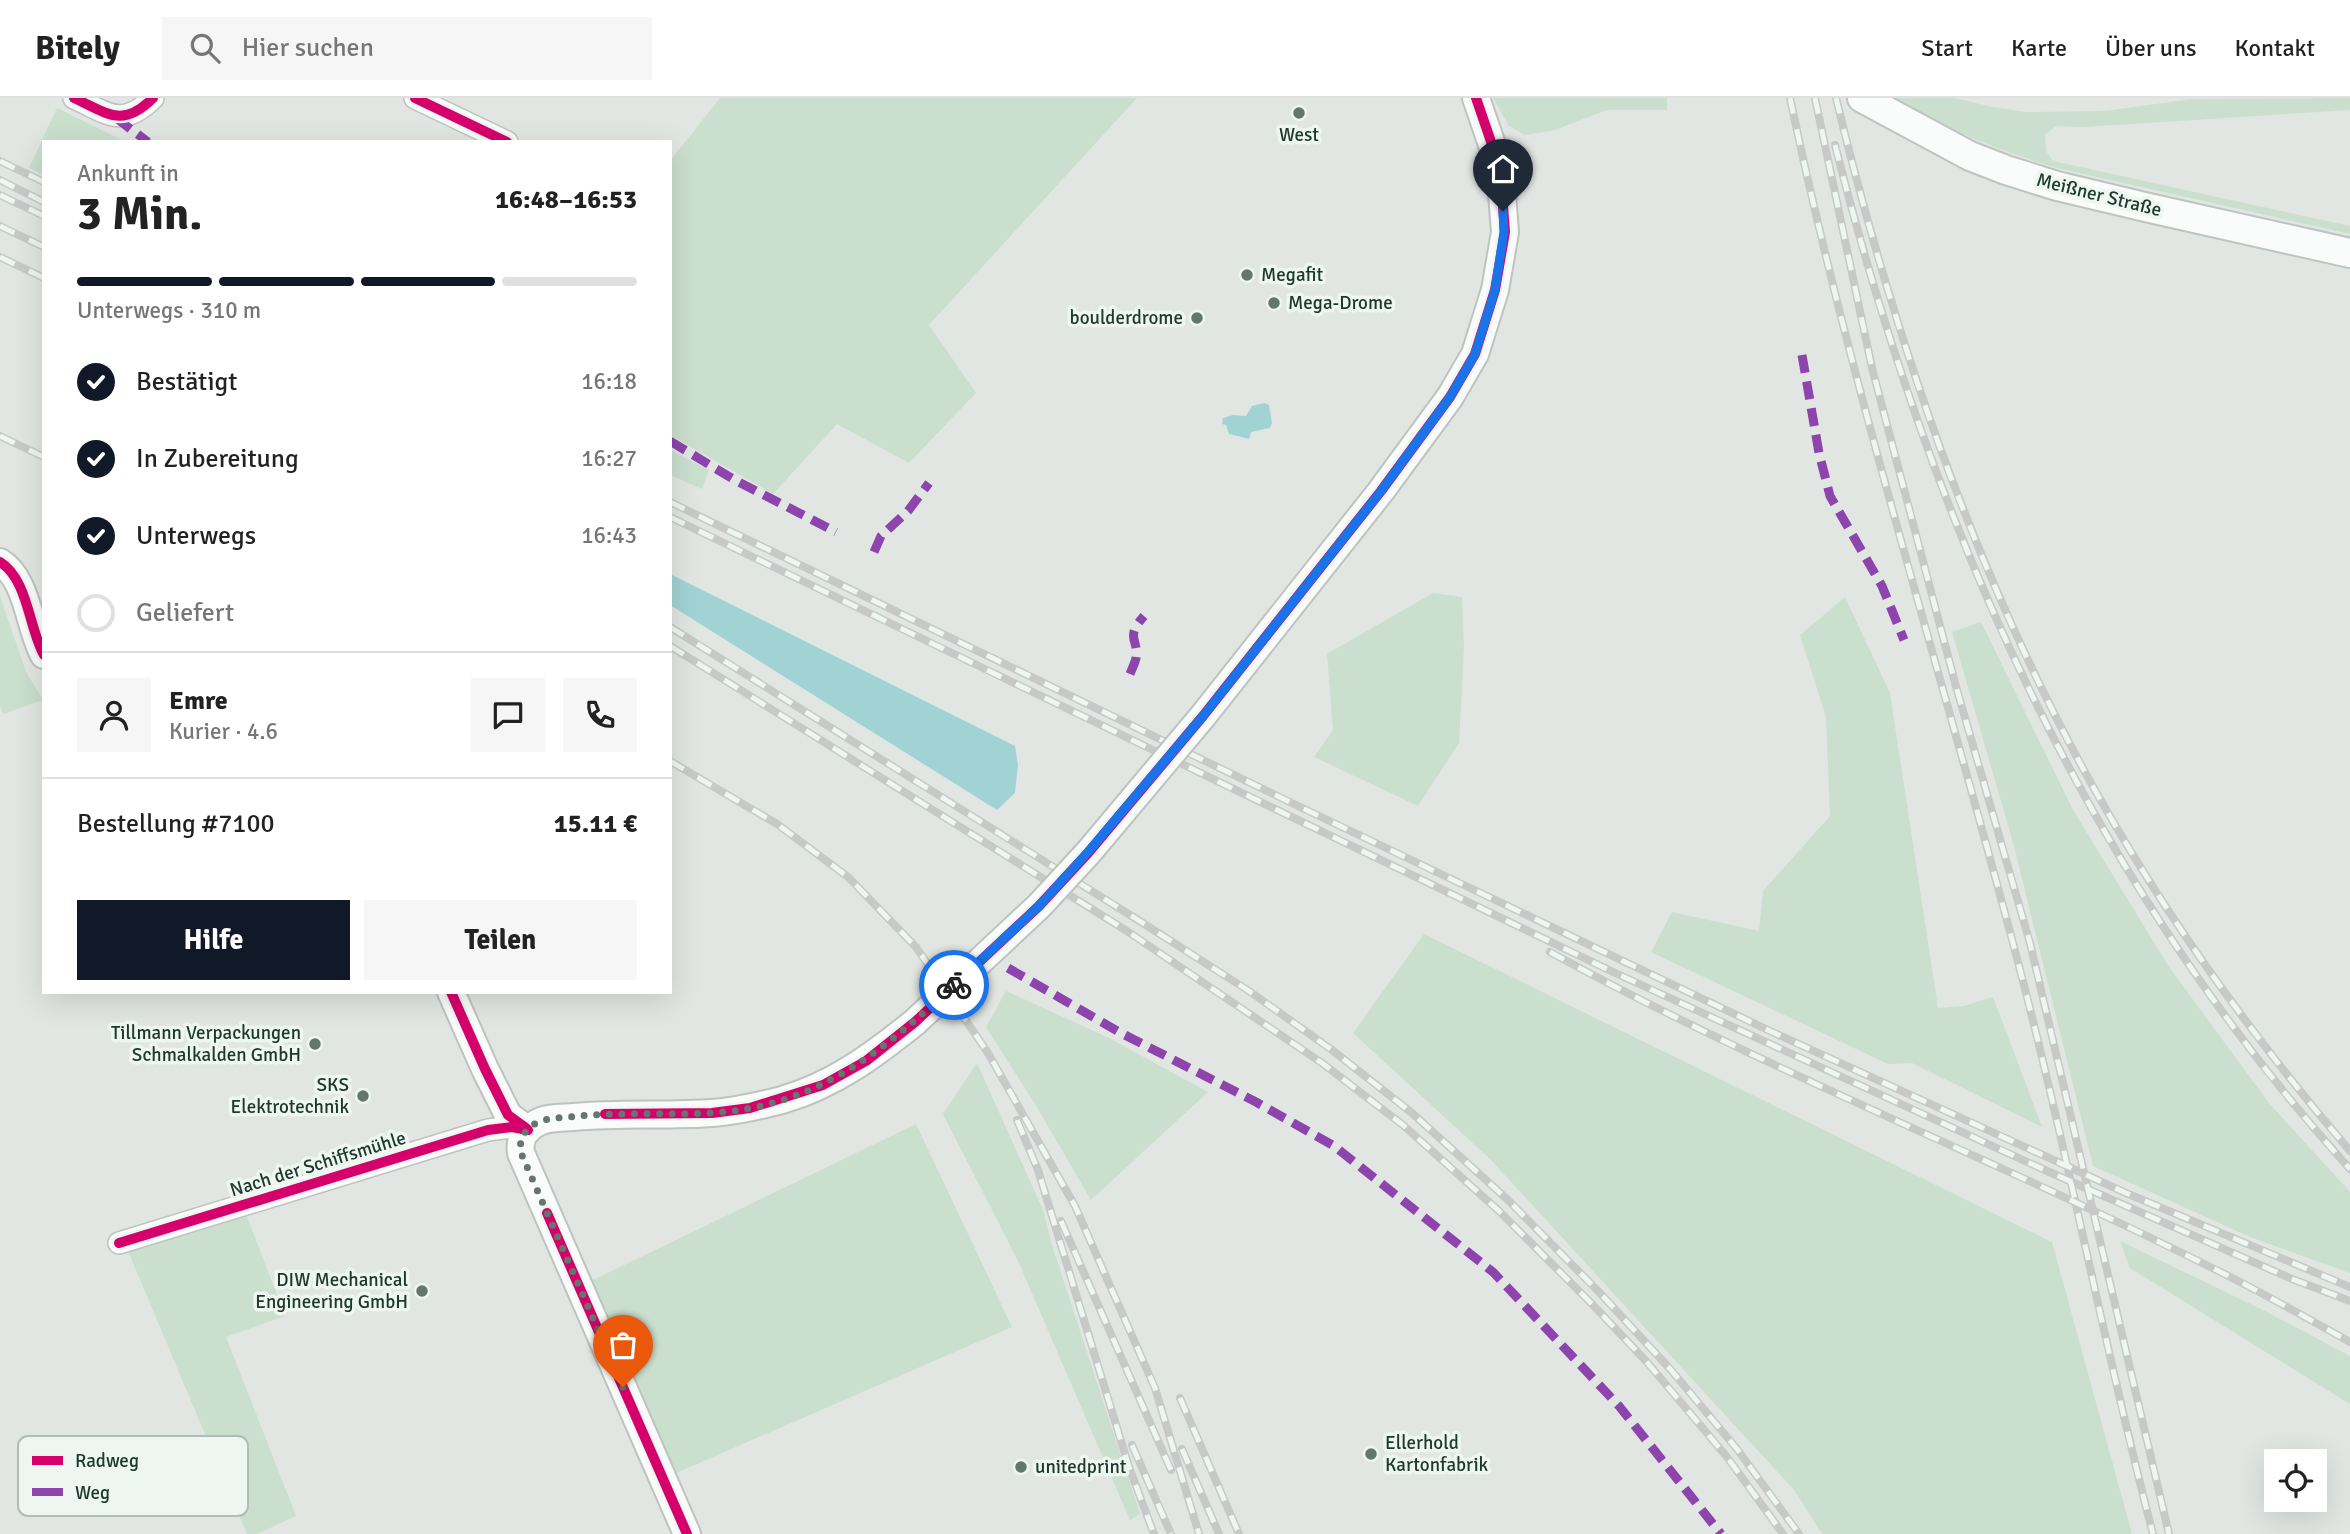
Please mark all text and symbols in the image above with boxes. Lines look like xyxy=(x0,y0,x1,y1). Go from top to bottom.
search box xyxy=(162,17,652,80)
text: Bitely xyxy=(35,28,120,69)
icon: search xyxy=(186,29,224,67)
text: Hier suchen xyxy=(242,32,374,64)
text: Start xyxy=(1921,33,1973,63)
text: Karte xyxy=(2011,33,2067,63)
text: Über uns xyxy=(2105,33,2197,63)
text: Kontakt xyxy=(2235,33,2315,63)
marker: West xyxy=(1291,105,1307,121)
place label: West xyxy=(1279,123,1319,147)
pin xyxy=(1473,139,1533,211)
icon: home xyxy=(1484,150,1522,188)
text: Ankunft in xyxy=(77,159,179,188)
street label: Meißner Straße xyxy=(2034,168,2164,222)
text: 16:48–16:53 xyxy=(495,184,637,216)
text: 3 Min. xyxy=(77,186,202,242)
place label: Megafit xyxy=(1261,263,1323,287)
marker: Megafit xyxy=(1239,267,1255,283)
place label: Mega-Drome xyxy=(1288,291,1393,315)
marker: Mega-Drome xyxy=(1266,295,1282,311)
text: Unterwegs · 310 m xyxy=(77,296,261,325)
place label: boulderdrome xyxy=(1070,306,1183,330)
marker: boulderdrome xyxy=(1189,310,1205,326)
icon: check xyxy=(77,363,115,401)
text: Bestätigt xyxy=(136,366,237,398)
text: 16:18 xyxy=(581,367,637,396)
icon: check xyxy=(77,440,115,478)
text: In Zubereitung xyxy=(136,443,299,475)
text: 16:27 xyxy=(581,444,637,473)
icon: check xyxy=(77,517,115,555)
text: Unterwegs xyxy=(136,520,256,552)
text: 16:43 xyxy=(581,521,637,550)
text: Geliefert xyxy=(136,597,234,629)
button: person xyxy=(77,678,151,752)
button: chat xyxy=(471,678,545,752)
button: phone xyxy=(563,678,637,752)
text: Emre xyxy=(169,685,228,717)
text: Kurier · 4.6 xyxy=(169,717,278,746)
text: Bestellung #7100 xyxy=(77,808,274,840)
text: 15.11 € xyxy=(554,808,637,840)
button: Hilfe xyxy=(77,900,350,980)
button: Teilen xyxy=(364,900,637,980)
courier xyxy=(919,950,989,1020)
icon: bike xyxy=(935,966,973,1004)
place label: Tillmann Verpackungen Schmalkalden GmbH xyxy=(111,1021,301,1067)
marker: Tillmann Verpackungen Schmalkalden GmbH xyxy=(307,1036,323,1052)
place label: SKS Elektrotechnik xyxy=(231,1073,349,1119)
marker: SKS Elektrotechnik xyxy=(355,1088,371,1104)
street label: Nach der Schiffsmühle xyxy=(227,1126,409,1202)
place label: DIW Mechanical Engineering GmbH xyxy=(255,1268,408,1314)
marker: DIW Mechanical Engineering GmbH xyxy=(414,1283,430,1299)
pin xyxy=(593,1315,653,1387)
icon: bag xyxy=(604,1326,642,1364)
place label: Ellerhold Kartonfabrik xyxy=(1385,1431,1489,1477)
legend xyxy=(18,1436,248,1516)
marker: Ellerhold Kartonfabrik xyxy=(1363,1446,1379,1462)
text: Radweg xyxy=(75,1449,139,1473)
map controls xyxy=(2264,1449,2327,1512)
button: locate xyxy=(2264,1449,2327,1512)
place label: unitedprint xyxy=(1035,1455,1127,1479)
marker: unitedprint xyxy=(1013,1459,1029,1475)
text: Weg xyxy=(75,1481,110,1505)

